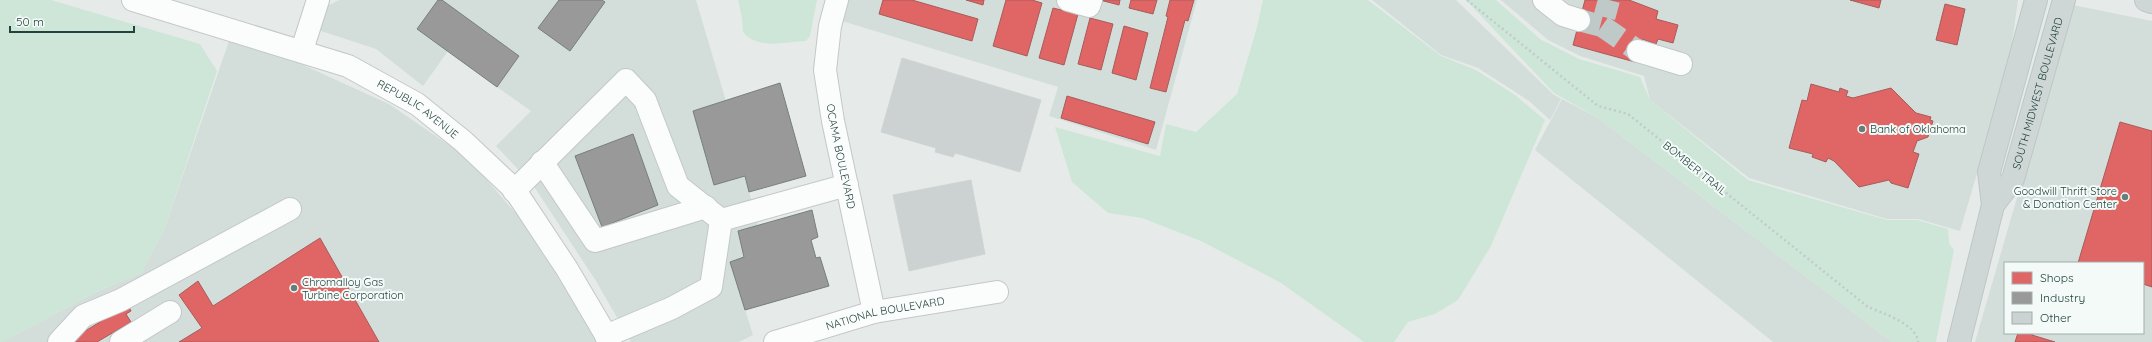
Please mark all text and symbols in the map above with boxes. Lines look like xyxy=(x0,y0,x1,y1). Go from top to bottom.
scale bar xyxy=(10,8,134,34)
text: 50 m xyxy=(16,14,44,29)
street label: SOUTH MIDWEST BOULEVARD xyxy=(2009,16,2066,171)
street label: REPUBLIC AVENUE xyxy=(375,76,461,142)
street label: OCAMA BOULEVARD xyxy=(823,103,859,210)
place label: Bank of Oklahoma xyxy=(1870,122,1966,136)
marker: Bank of Oklahoma xyxy=(1857,124,1867,134)
street label: BOMBER TRAIL xyxy=(1660,138,1730,198)
place label: Goodwill Thrift Store & Donation Center xyxy=(2014,184,2118,211)
marker: Goodwill Thrift Store & Donation Center xyxy=(2120,192,2130,202)
legend xyxy=(2004,262,2144,334)
text: Shops xyxy=(2040,270,2074,285)
place label: Chromalloy Gas Turbine Corporation xyxy=(302,275,404,302)
marker: Chromalloy Gas Turbine Corporation xyxy=(289,283,299,293)
text: Industry xyxy=(2040,290,2085,305)
street label: NATIONAL BOULEVARD xyxy=(824,294,946,333)
text: Other xyxy=(2040,310,2072,325)

